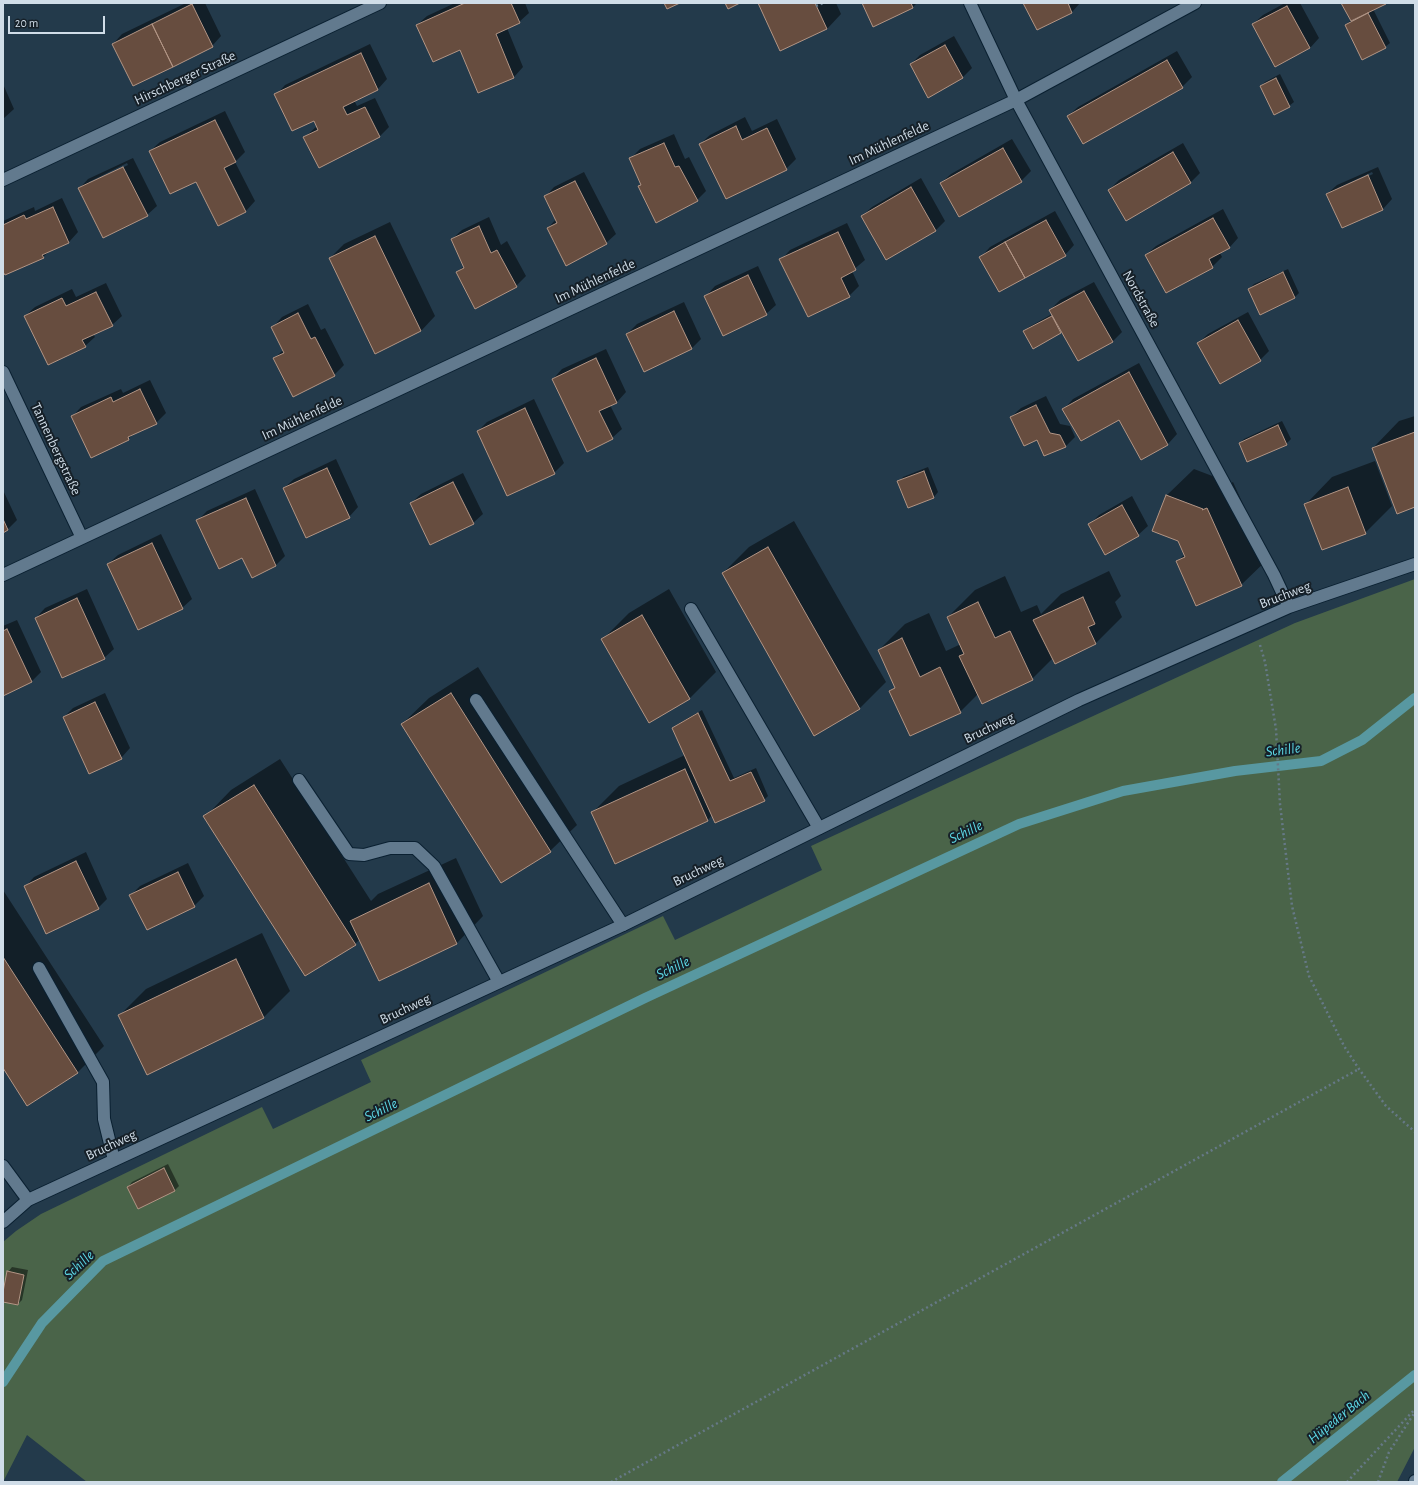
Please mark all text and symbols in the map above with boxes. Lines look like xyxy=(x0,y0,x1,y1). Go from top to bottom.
scale bar xyxy=(10,8,107,34)
text: 20 m xyxy=(15,17,38,29)
street label: Hirschberger Straße xyxy=(132,47,238,109)
street label: Im Mühlenfelde xyxy=(846,117,932,169)
street label: Im Mühlenfelde xyxy=(552,255,638,307)
street label: Nordstraße xyxy=(1119,268,1163,330)
street label: Im Mühlenfelde xyxy=(259,392,345,444)
street label: Tannenbergstraße xyxy=(27,400,85,498)
street label: Bruchweg xyxy=(1257,578,1313,612)
street label: Bruchweg xyxy=(961,709,1017,747)
water label: Schille xyxy=(1265,739,1301,761)
water label: Schille xyxy=(946,816,986,848)
street label: Bruchweg xyxy=(670,852,726,890)
water label: Schille xyxy=(653,952,693,984)
street label: Bruchweg xyxy=(377,990,433,1028)
water label: Schille xyxy=(361,1094,401,1126)
street label: Bruchweg xyxy=(83,1126,139,1164)
water label: Schille xyxy=(60,1247,98,1283)
water label: Hüpeder Bach xyxy=(1304,1387,1374,1447)

